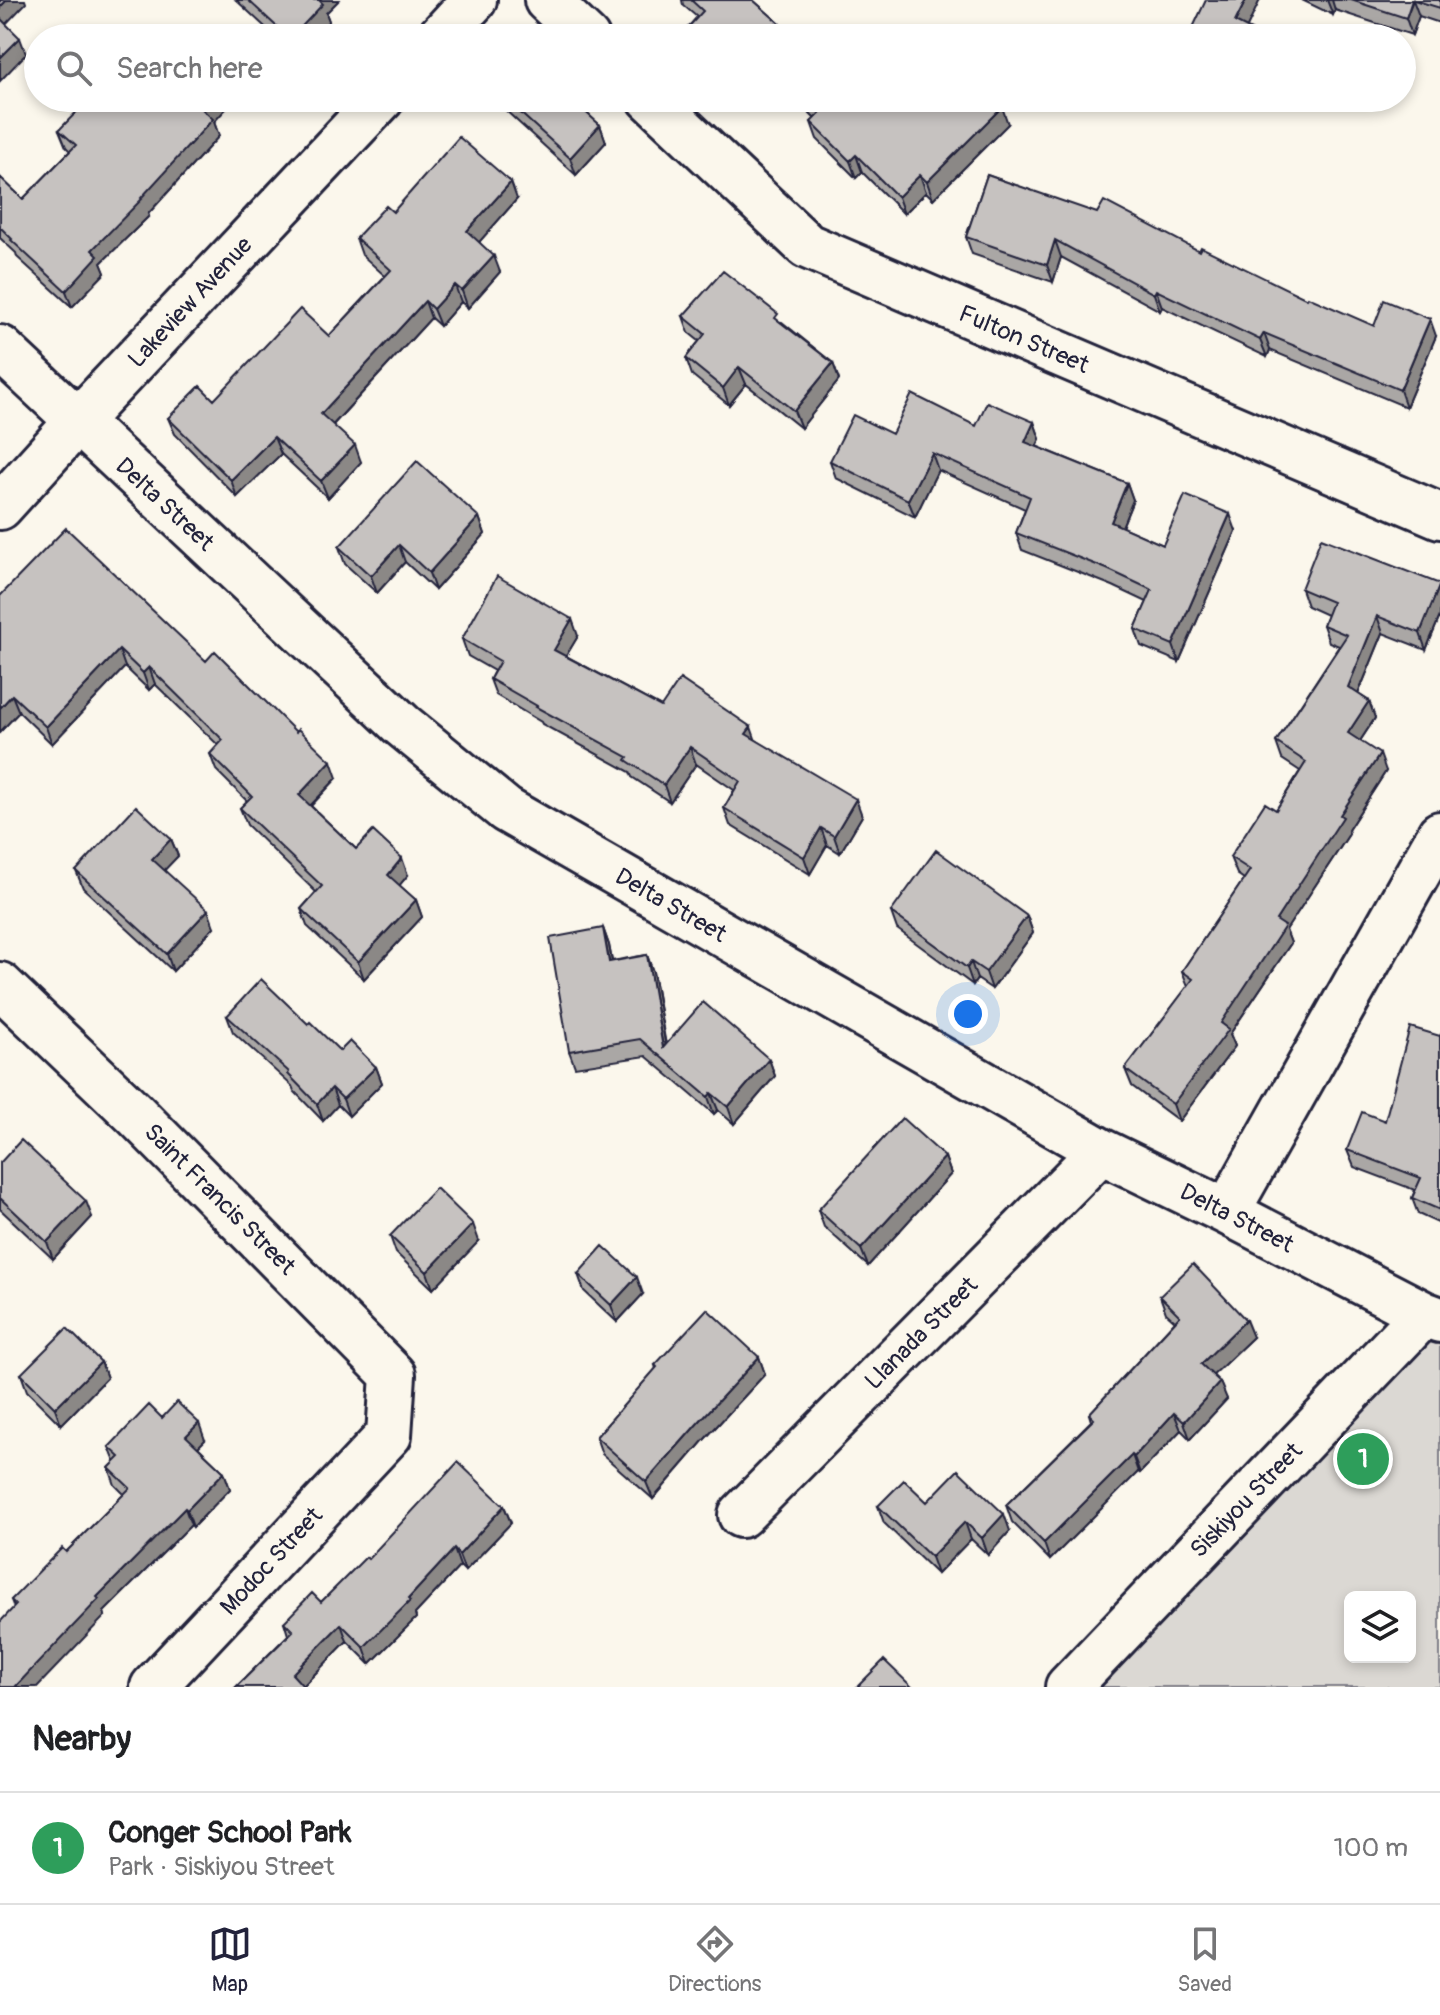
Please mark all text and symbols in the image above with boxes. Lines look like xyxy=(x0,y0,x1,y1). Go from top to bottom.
search box xyxy=(24,24,1416,112)
icon: search xyxy=(52,46,96,90)
text: Search here xyxy=(116,50,263,87)
street label: Lakeview Avenue xyxy=(122,231,259,374)
street label: Fulton Street xyxy=(954,299,1093,380)
street label: Delta Street xyxy=(110,452,220,557)
street label: Delta Street xyxy=(610,862,732,949)
your location xyxy=(948,994,988,1034)
street label: Saint Francis Street xyxy=(138,1118,302,1281)
street label: Delta Street xyxy=(1175,1177,1299,1260)
street label: Llanada Street xyxy=(859,1271,984,1396)
pin: 1 xyxy=(1337,1429,1389,1489)
street label: Siskiyou Street xyxy=(1184,1437,1309,1564)
street label: Modoc Street xyxy=(214,1501,329,1621)
map controls xyxy=(1344,1591,1416,1663)
button: layers xyxy=(1344,1591,1416,1663)
text: Nearby xyxy=(32,1718,131,1761)
text: Conger School Park xyxy=(108,1814,352,1851)
text: 1 xyxy=(53,1832,63,1864)
text: 100 m xyxy=(1334,1832,1408,1864)
text: Park · Siskiyou Street xyxy=(108,1851,334,1883)
tab: Map xyxy=(208,1922,252,1998)
tab: Directions xyxy=(668,1922,761,1998)
tab: Saved xyxy=(1177,1922,1232,1998)

